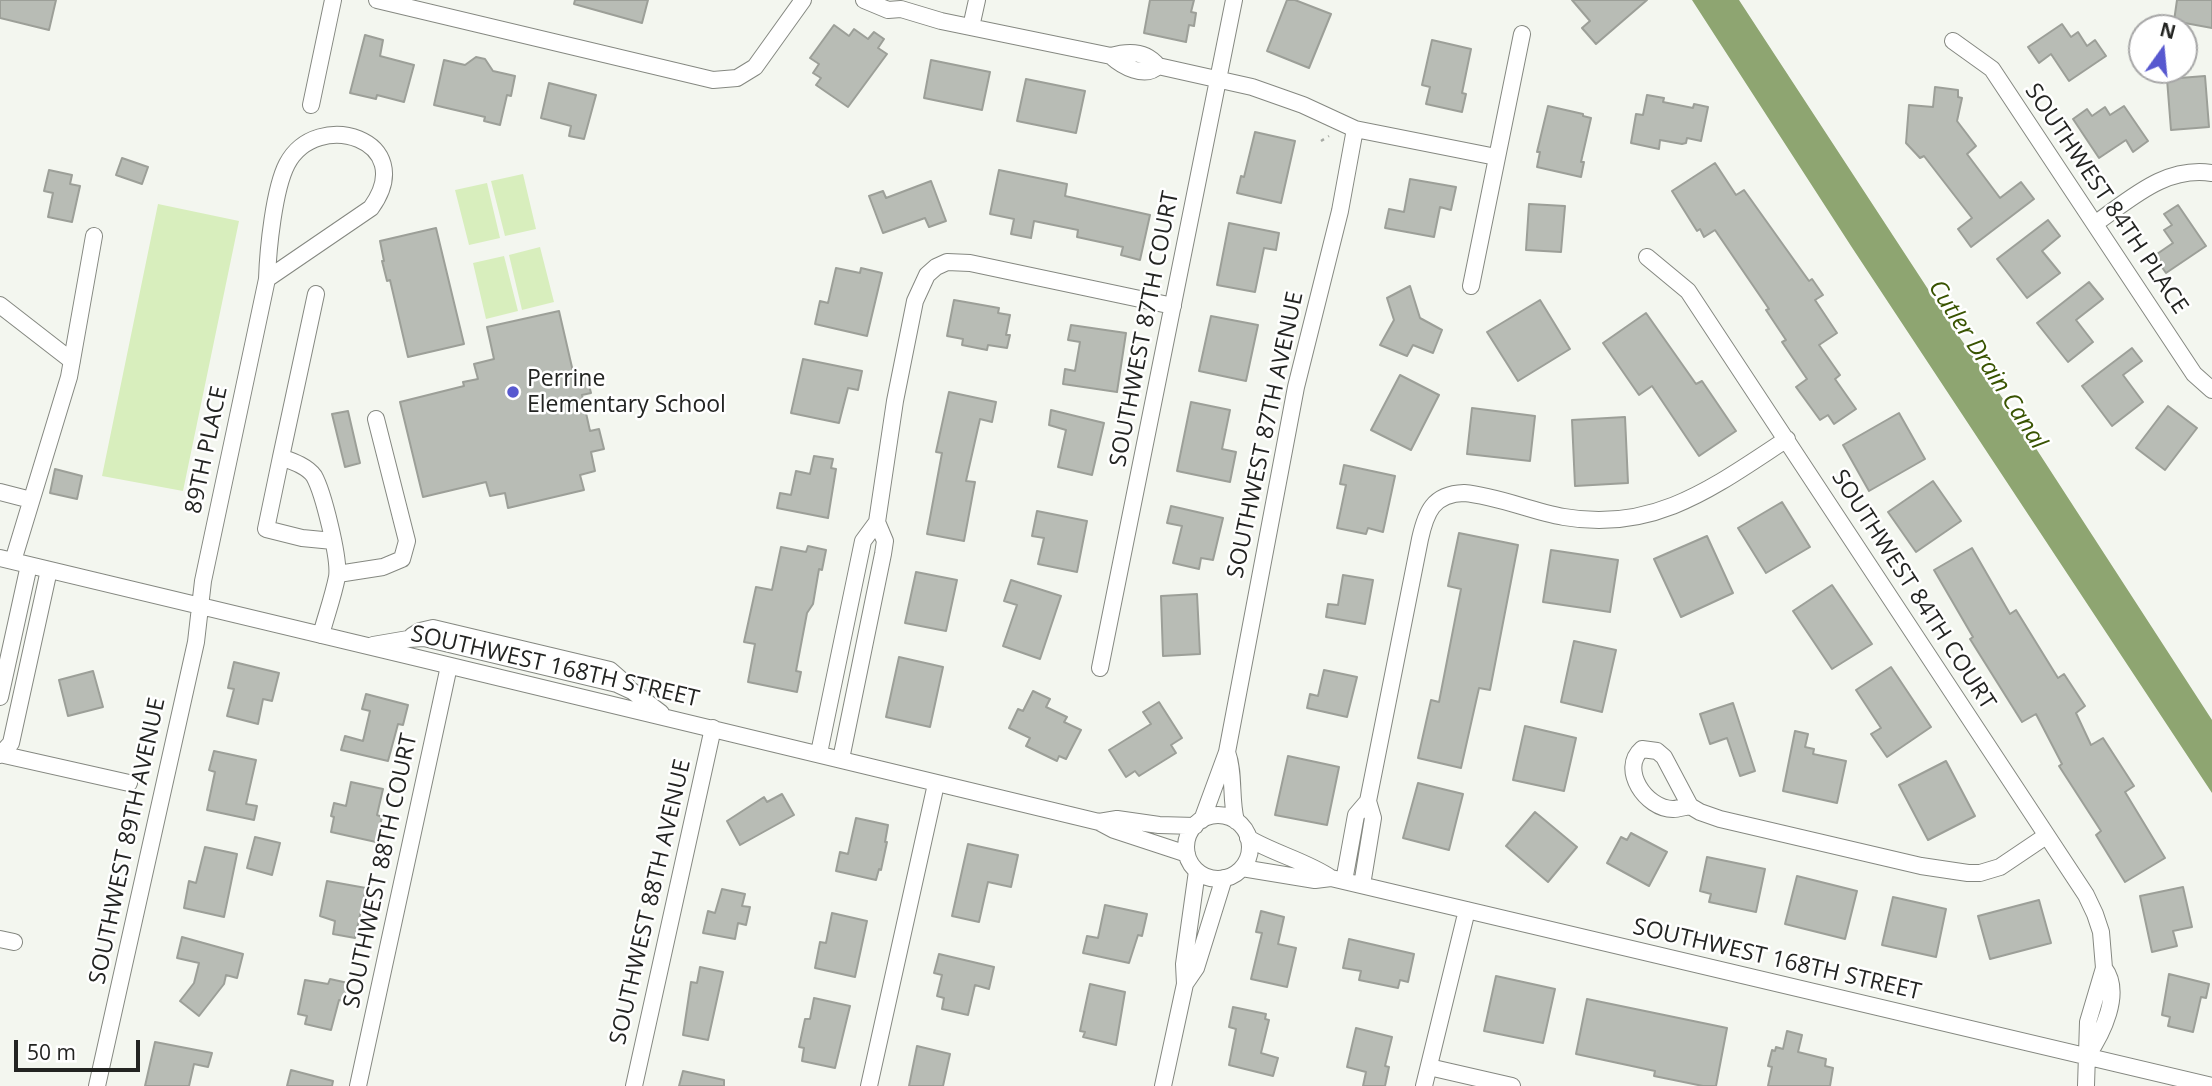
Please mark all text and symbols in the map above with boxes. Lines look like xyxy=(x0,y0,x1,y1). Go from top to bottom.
north arrow xyxy=(2128,14,2198,84)
text: N xyxy=(2157,16,2179,45)
street label: SOUTHWEST 84TH PLACE xyxy=(2019,79,2193,319)
street label: SOUTHWEST 87TH COURT xyxy=(1105,189,1185,469)
water label: Cutler Drain Canal xyxy=(1922,275,2052,455)
street label: SOUTHWEST 87TH AVENUE xyxy=(1222,289,1310,581)
place label: Perrine Elementary School xyxy=(527,365,726,419)
street label: 89TH PLACE xyxy=(180,384,234,516)
marker: Perrine Elementary School xyxy=(505,384,521,400)
street label: SOUTHWEST 84TH COURT xyxy=(1825,465,2001,715)
street label: SOUTHWEST 168TH STREET xyxy=(408,620,702,714)
street label: SOUTHWEST 89TH AVENUE xyxy=(84,695,172,987)
street label: SOUTHWEST 88TH COURT xyxy=(338,731,424,1011)
street label: SOUTHWEST 88TH AVENUE xyxy=(605,757,697,1047)
street label: SOUTHWEST 168TH STREET xyxy=(1630,913,1924,1007)
scale bar xyxy=(18,1026,144,1070)
text: 50 m xyxy=(27,1038,76,1066)

